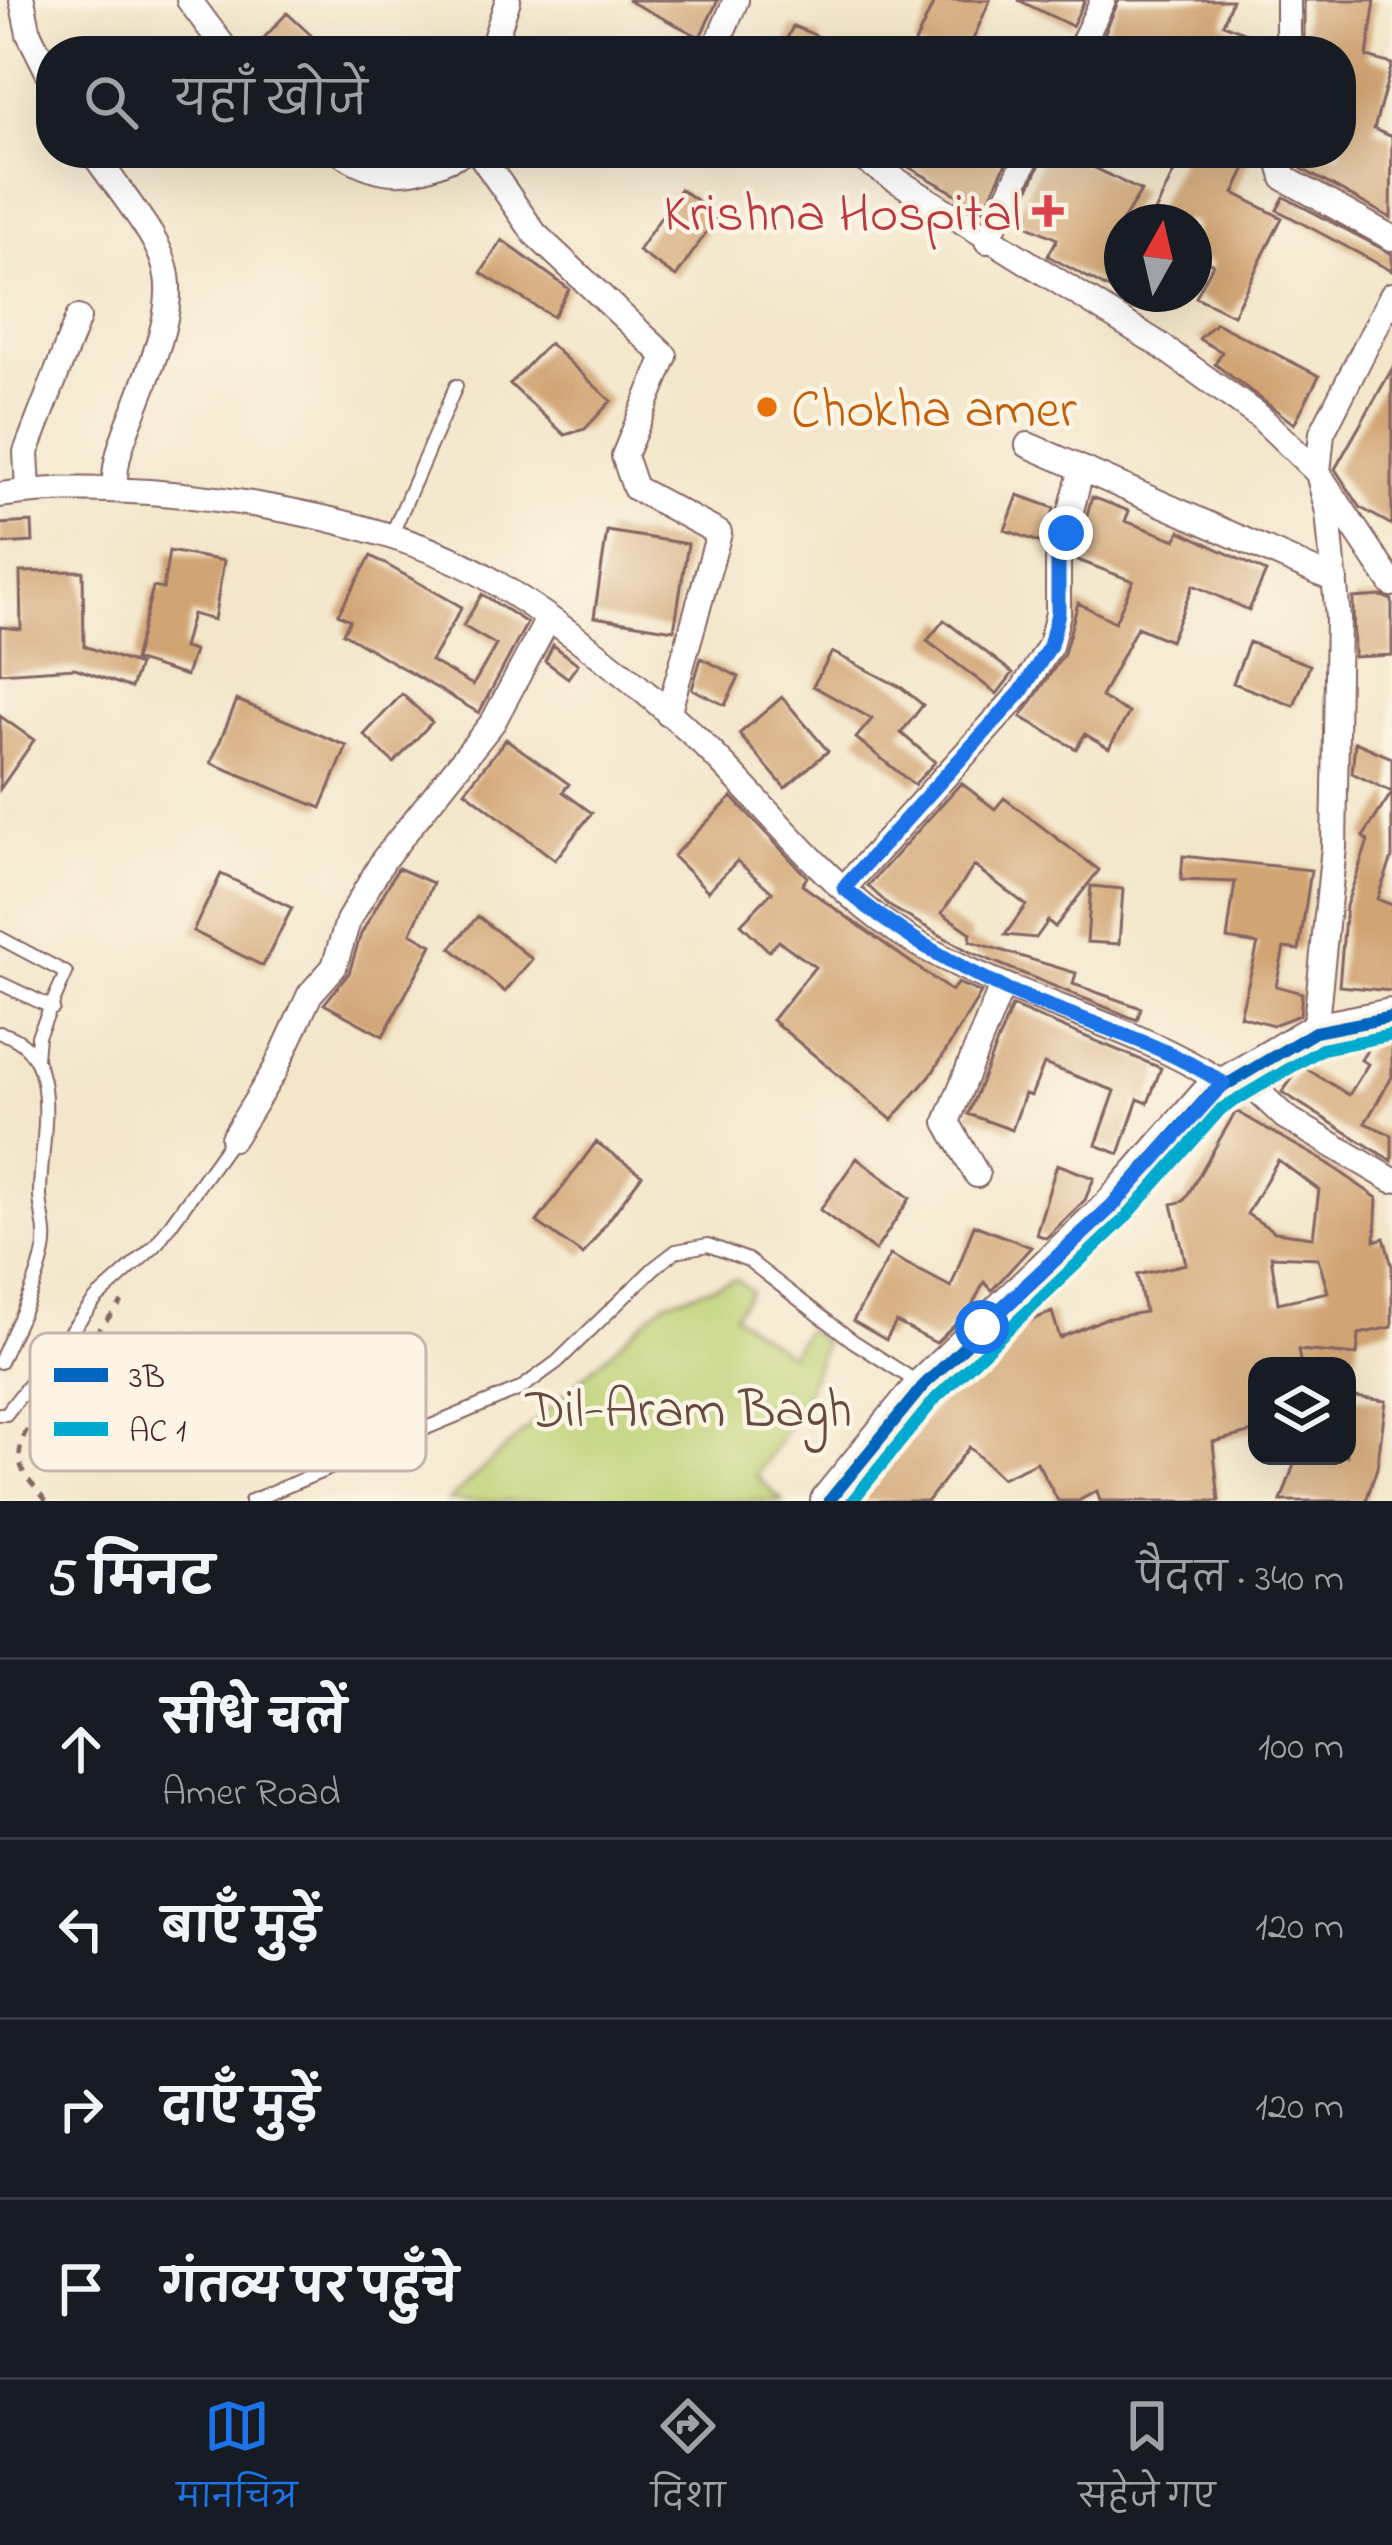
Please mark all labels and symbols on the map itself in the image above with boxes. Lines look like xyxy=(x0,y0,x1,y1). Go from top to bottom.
place label: Krishna Hospital xyxy=(664,178,1021,256)
marker: Krishna Hospital xyxy=(1032,195,1064,227)
north arrow xyxy=(1104,204,1212,312)
place label: Chokha amer xyxy=(791,374,1077,452)
marker: Chokha amer xyxy=(754,394,780,420)
route end xyxy=(1039,506,1093,560)
route start xyxy=(955,1300,1009,1354)
legend xyxy=(30,1333,426,1471)
text: 3B xyxy=(129,1355,165,1403)
park label: Dil-Aram Bagh xyxy=(524,1374,852,1453)
text: AC 1 xyxy=(129,1409,186,1457)

